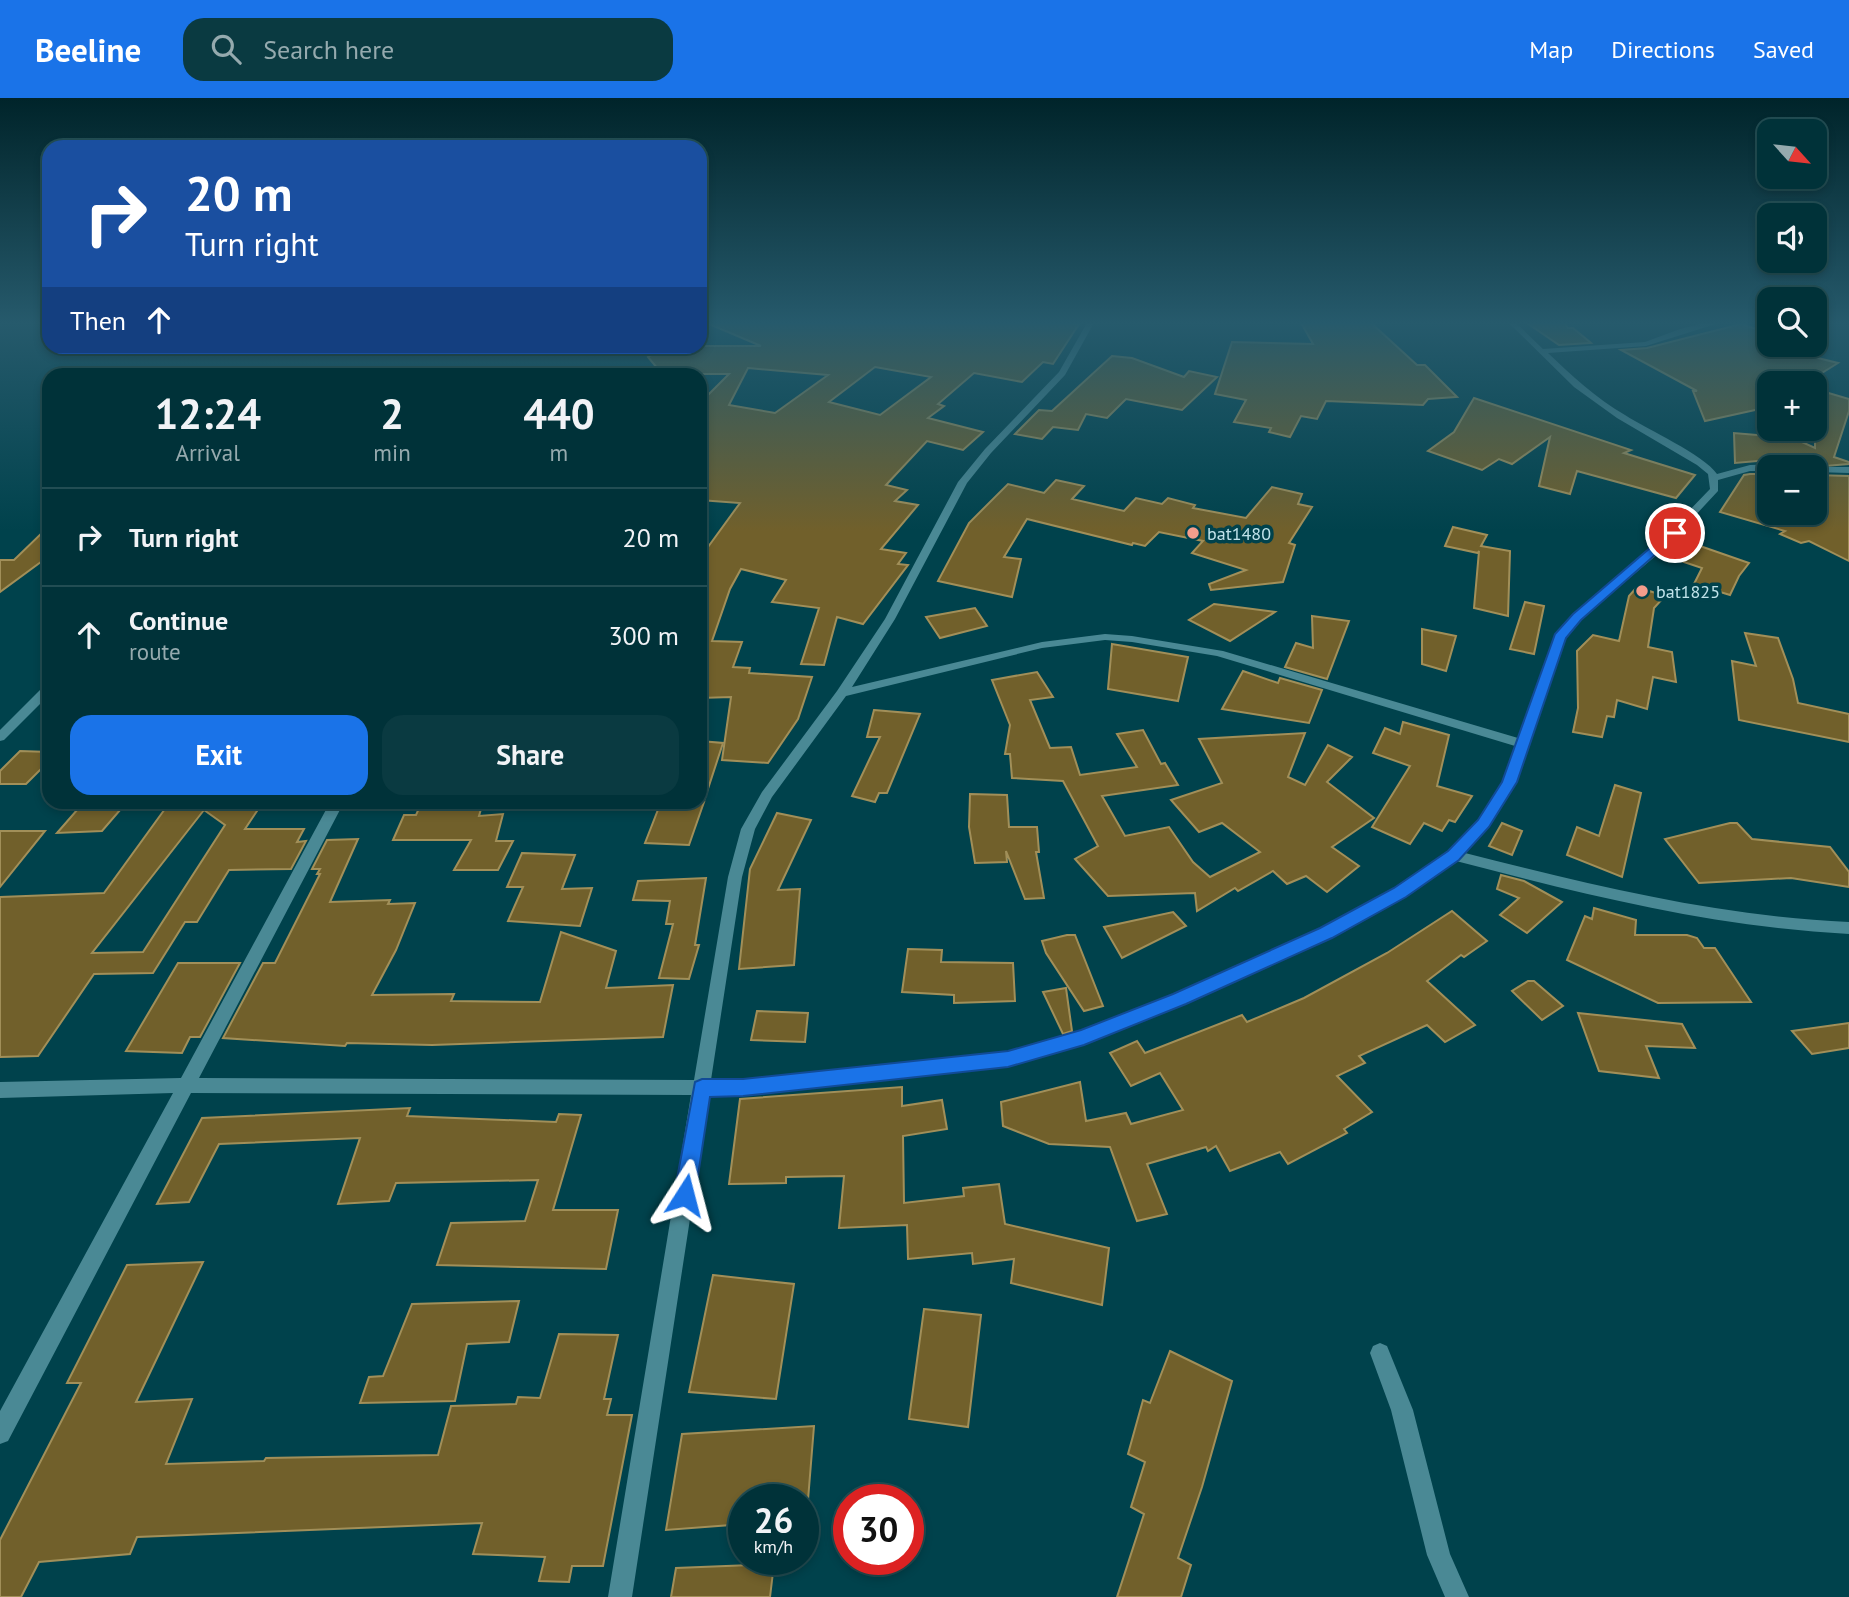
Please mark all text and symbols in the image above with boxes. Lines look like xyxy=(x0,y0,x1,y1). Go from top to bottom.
search box xyxy=(183,18,673,81)
text: Beeline xyxy=(35,28,141,71)
icon: search xyxy=(207,30,245,68)
text: Search here xyxy=(263,33,394,66)
text: Map xyxy=(1529,34,1573,65)
text: Directions xyxy=(1611,34,1715,65)
text: Saved xyxy=(1753,34,1814,65)
north arrow xyxy=(1757,119,1827,189)
map controls xyxy=(1757,119,1827,525)
text: 20 m xyxy=(185,161,292,225)
icon: right xyxy=(70,168,161,259)
button: sound xyxy=(1757,203,1827,273)
text: Turn right xyxy=(185,223,319,265)
button: search xyxy=(1757,287,1827,357)
icon: ahead xyxy=(140,301,178,339)
text: Then xyxy=(70,304,126,337)
button: + xyxy=(1757,371,1827,441)
text: 12:24 xyxy=(154,386,261,441)
text: 2 xyxy=(380,386,404,441)
text: 440 xyxy=(523,386,595,441)
text: Arrival xyxy=(175,438,240,467)
text: min xyxy=(373,438,411,467)
text: m xyxy=(550,438,568,467)
button: − xyxy=(1757,455,1827,525)
pin xyxy=(1645,503,1705,563)
icon: arrive xyxy=(1656,514,1694,552)
icon: right xyxy=(70,518,108,556)
text: Turn right xyxy=(129,521,238,554)
text: 20 m xyxy=(623,521,679,554)
place label: bat1480 xyxy=(1207,522,1271,545)
marker: bat1480 xyxy=(1185,525,1201,541)
place label: bat1825 xyxy=(1656,580,1720,603)
marker: bat1825 xyxy=(1634,583,1650,599)
text: Continue xyxy=(129,604,228,637)
icon: ahead xyxy=(70,616,108,654)
text: 300 m xyxy=(608,619,679,652)
text: route xyxy=(129,637,181,666)
button: Exit xyxy=(70,715,368,795)
button: Share xyxy=(382,715,679,795)
position arrow xyxy=(648,1158,722,1232)
speed limit sign: 30 xyxy=(833,1484,924,1575)
text: 26 xyxy=(754,1497,793,1543)
text: km/h xyxy=(754,1535,793,1558)

